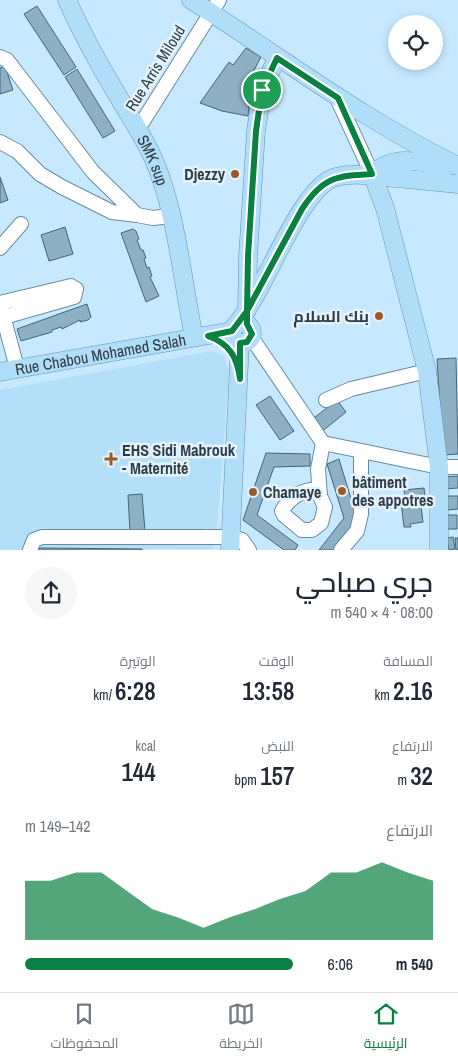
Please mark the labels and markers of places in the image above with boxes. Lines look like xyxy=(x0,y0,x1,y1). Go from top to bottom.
pin xyxy=(241,69,283,111)
place label: Djezzy xyxy=(184,163,226,185)
marker: Djezzy xyxy=(229,168,241,180)
place label: بنك السلام xyxy=(293,305,369,328)
marker: بنك السلام xyxy=(373,310,385,322)
place label: EHS Sidi Mabrouk - Maternité xyxy=(122,439,236,479)
marker: EHS Sidi Mabrouk - Maternité xyxy=(104,452,118,466)
place label: bâtiment des appotres xyxy=(352,471,434,511)
place label: Chamaye xyxy=(263,481,321,503)
marker: bâtiment des appotres xyxy=(336,485,348,497)
marker: Chamaye xyxy=(247,486,259,498)

